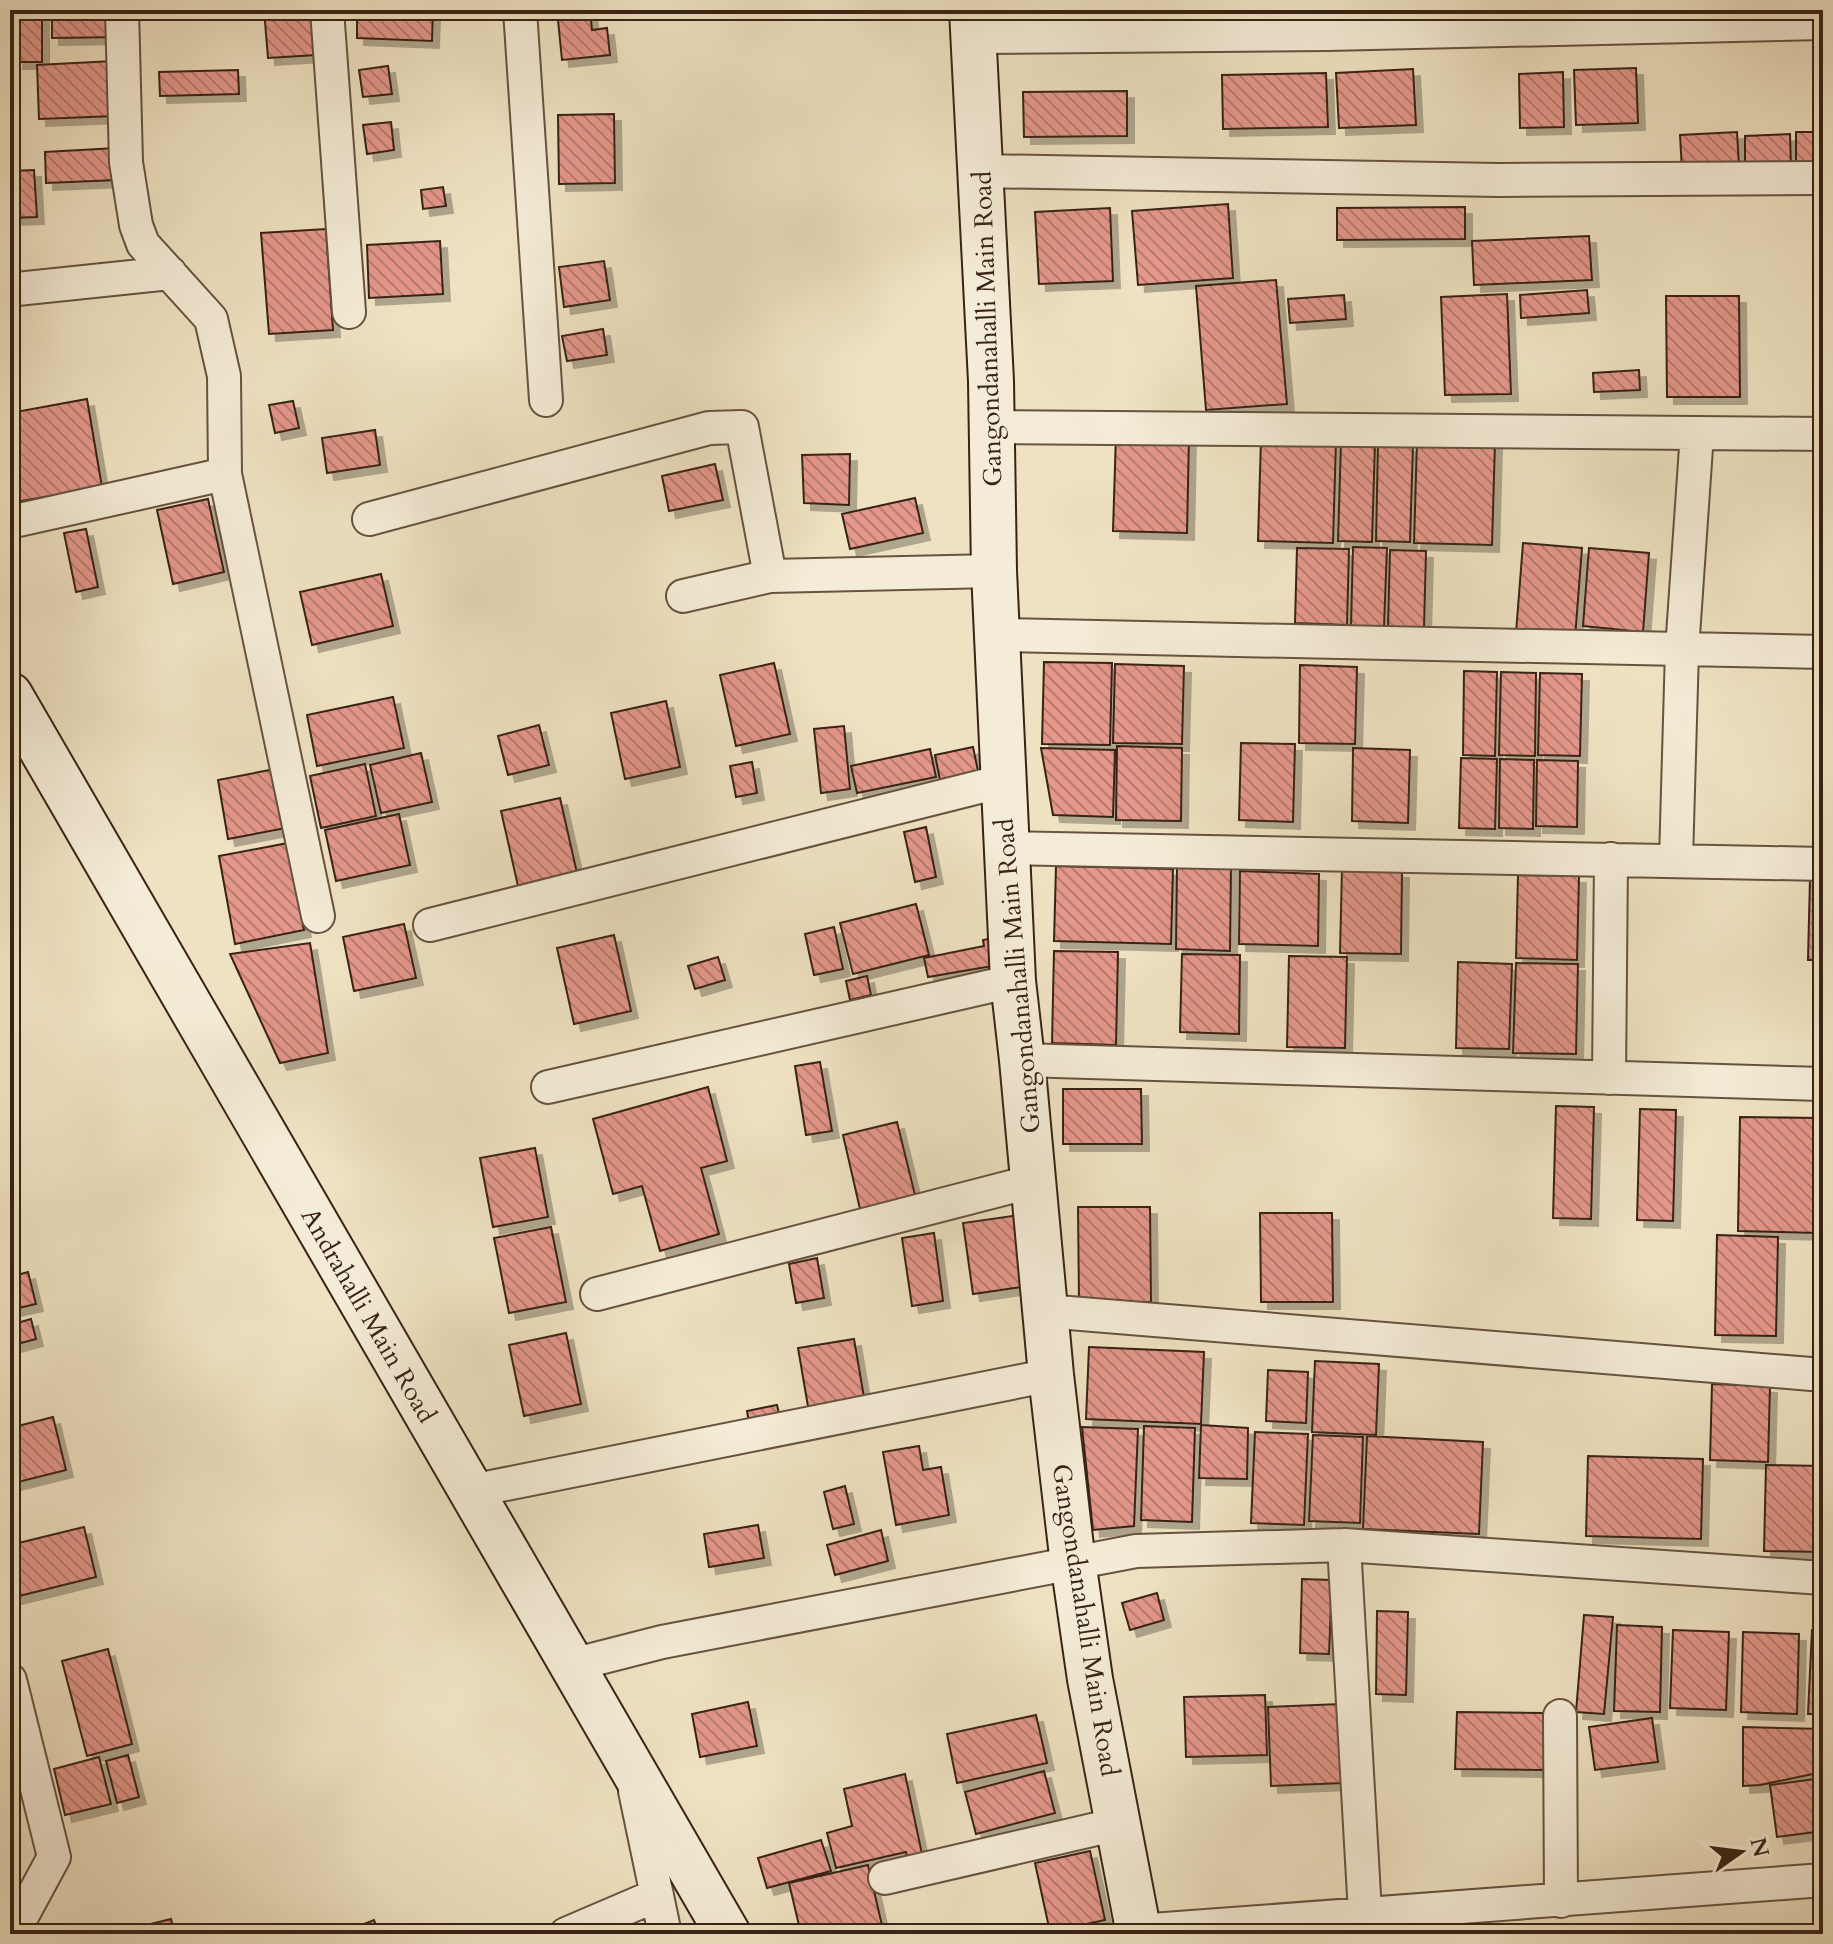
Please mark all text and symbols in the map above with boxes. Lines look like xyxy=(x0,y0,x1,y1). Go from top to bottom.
street label: Gangondanahalli Main Road xyxy=(964,170,1011,488)
street label: Gangondanahalli Main Road xyxy=(986,817,1049,1135)
street label: Andrahalli Main Road xyxy=(293,1201,444,1429)
street label: Gangondanahalli Main Road xyxy=(1044,1461,1128,1779)
north arrow xyxy=(1701,1812,1781,1892)
text: N xyxy=(1743,1835,1776,1860)

